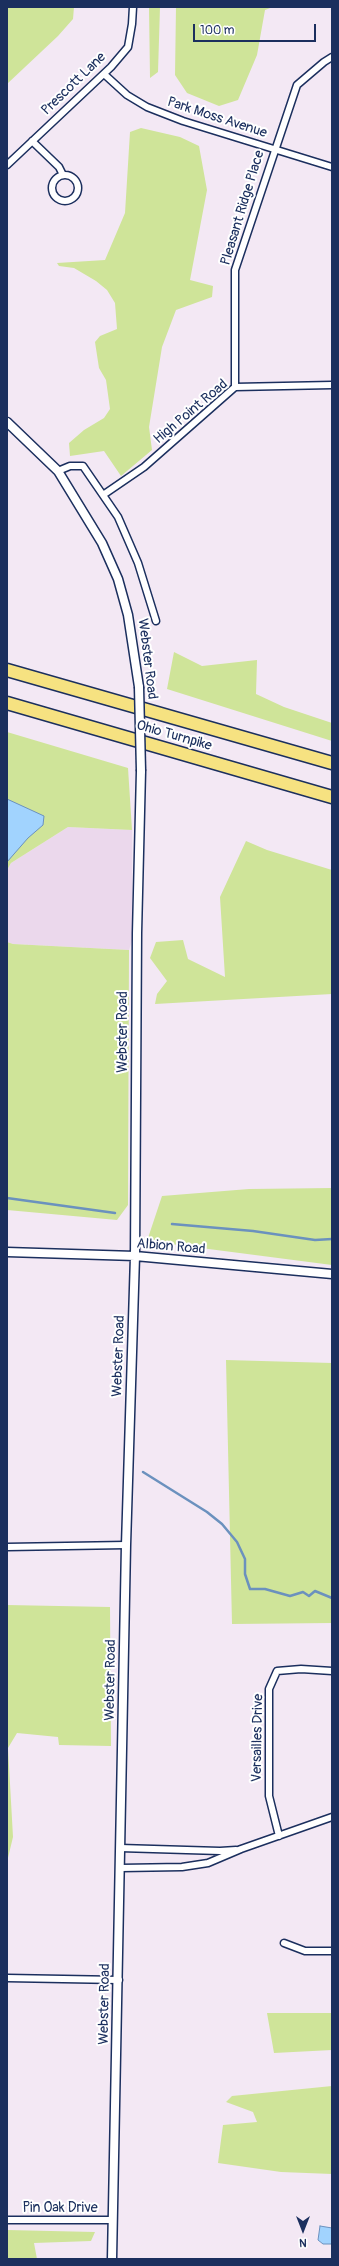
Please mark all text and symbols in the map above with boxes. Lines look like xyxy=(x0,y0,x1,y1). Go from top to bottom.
scale bar xyxy=(195,16,318,42)
text: 100 m xyxy=(200,23,234,38)
street label: Prescott Lane xyxy=(38,49,110,119)
street label: Park Moss Avenue xyxy=(165,94,269,142)
street label: Pleasant Ridge Place xyxy=(218,149,268,267)
street label: High Point Road xyxy=(151,376,231,448)
street label: Webster Road xyxy=(134,617,160,701)
street label: Ohio Turnpike xyxy=(134,717,214,755)
street label: Webster Road xyxy=(115,991,131,1073)
street label: Albion Road xyxy=(136,1236,206,1258)
street label: Webster Road xyxy=(109,1315,129,1397)
street label: Webster Road xyxy=(102,1639,120,1721)
street label: Versailles Drive xyxy=(249,1694,267,1782)
street label: Webster Road xyxy=(96,1963,114,2045)
street label: Pin Oak Drive xyxy=(22,2200,98,2216)
north arrow xyxy=(283,2210,323,2250)
text: N xyxy=(299,2236,307,2249)

